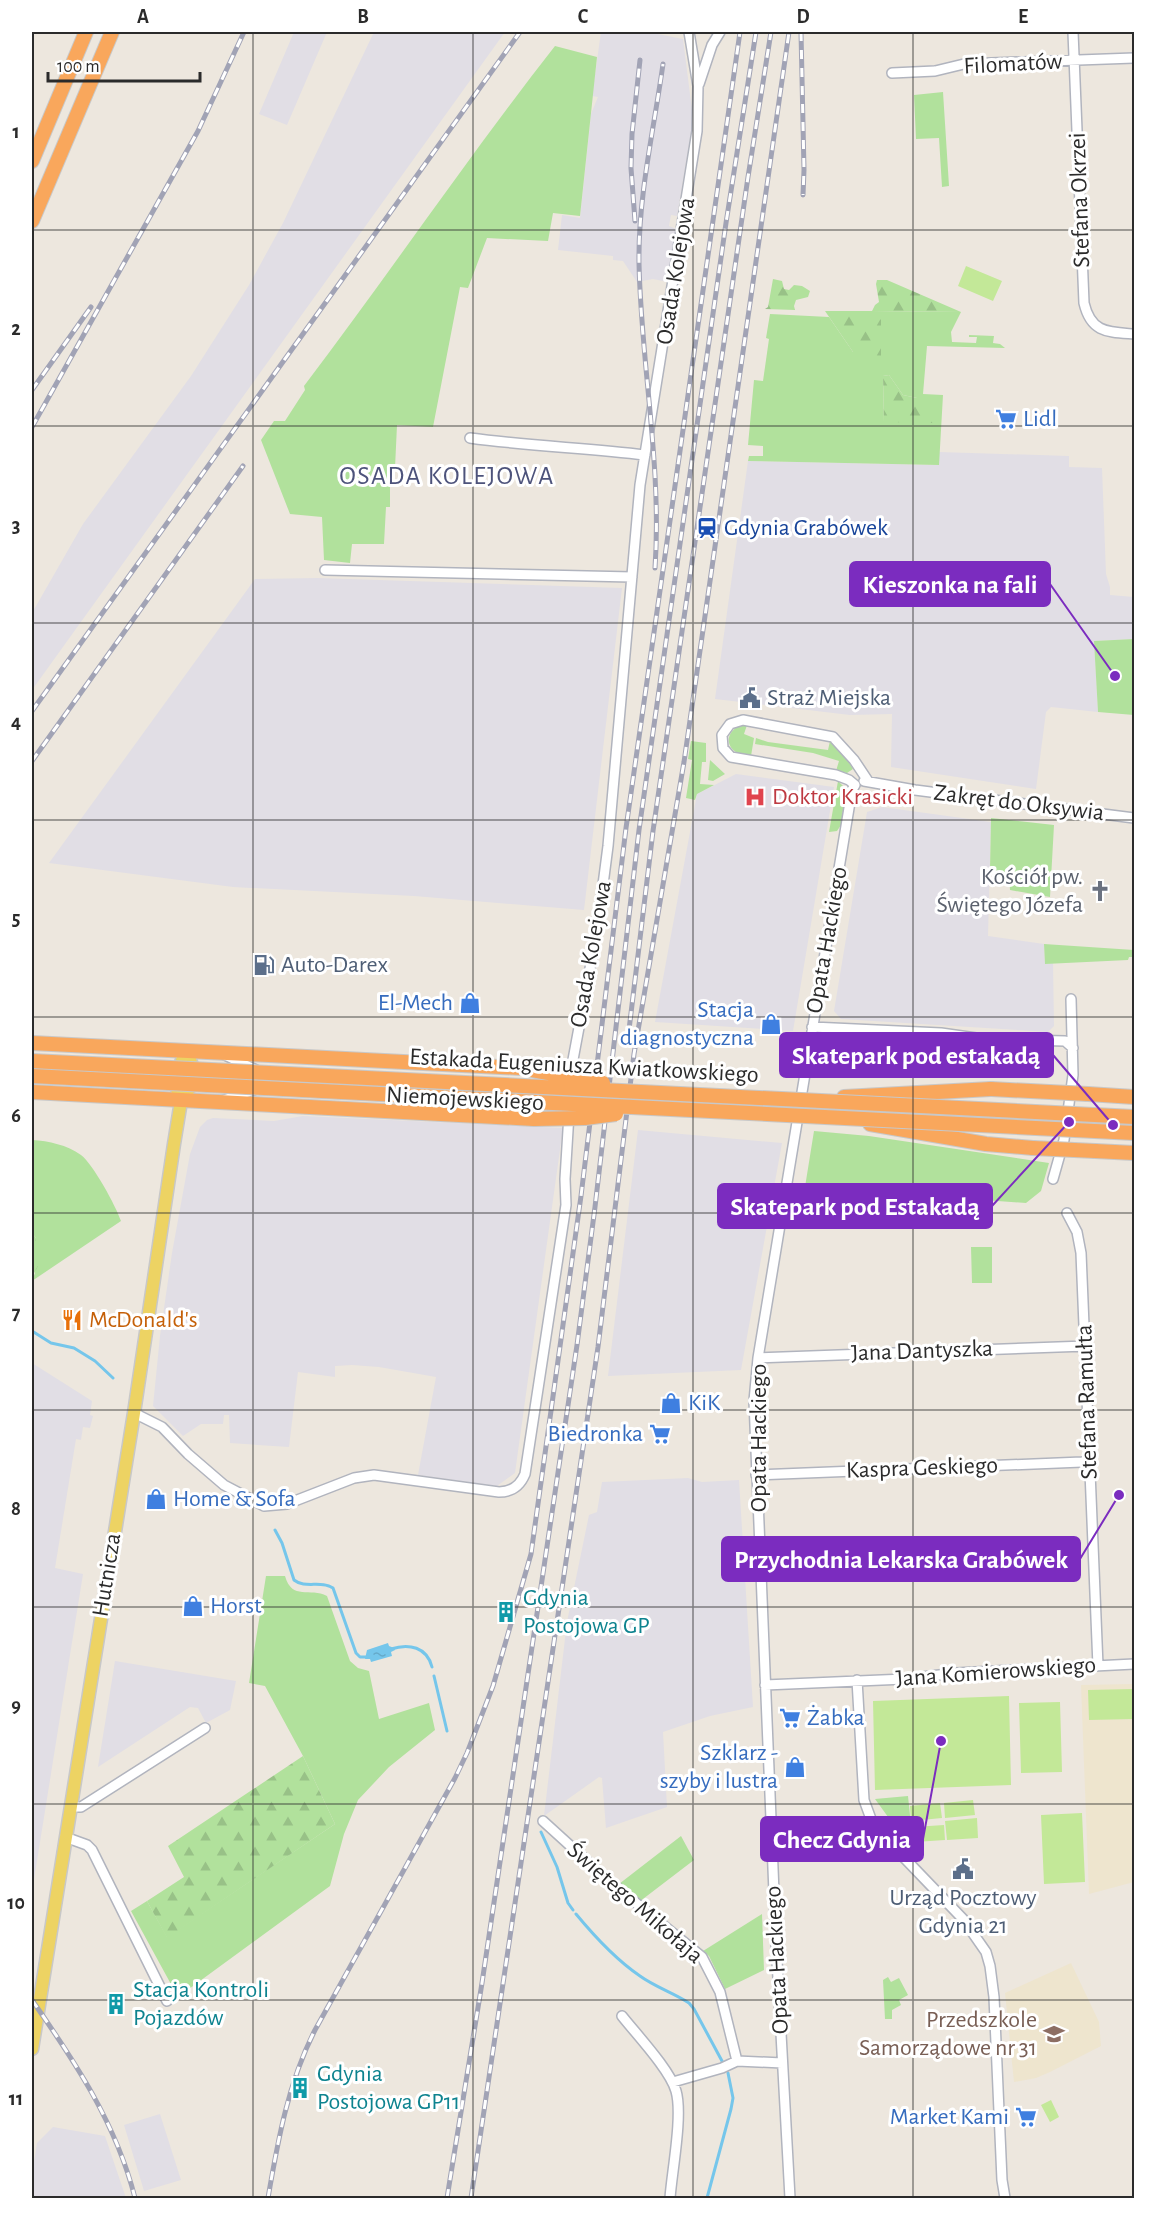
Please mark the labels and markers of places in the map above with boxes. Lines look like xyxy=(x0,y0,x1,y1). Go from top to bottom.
supermarket icon: Lidl xyxy=(994,407,1018,431)
place label: Lidl xyxy=(1023,407,1057,431)
station icon: Gdynia Grabówek xyxy=(695,516,719,540)
place label: Gdynia Grabówek xyxy=(724,516,888,540)
callout: Kieszonka na fali xyxy=(850,562,1050,606)
public building icon: Straż Miejska xyxy=(738,686,762,710)
place label: Straż Miejska xyxy=(767,686,891,710)
hospital icon: Doktor Krasicki xyxy=(743,785,767,809)
place label: Doktor Krasicki xyxy=(772,785,913,809)
place label: Kościół pw. Świętego Józefa xyxy=(936,865,1083,917)
church icon: Kościół pw. Świętego Józefa xyxy=(1088,879,1112,903)
fuel station icon: Auto-Darex xyxy=(252,953,276,977)
place label: Auto-Darex xyxy=(281,953,389,977)
place label: El-Mech xyxy=(378,991,453,1015)
shop icon: El-Mech xyxy=(458,991,482,1015)
place label: Stacja diagnostyczna xyxy=(620,998,754,1050)
shop icon: Stacja diagnostyczna xyxy=(759,1012,783,1036)
callout: Skatepark pod estakadą xyxy=(780,1033,1053,1077)
callout: Skatepark pod Estakadą xyxy=(718,1184,992,1228)
restaurant icon: McDonald's xyxy=(60,1308,84,1332)
place label: McDonald's xyxy=(89,1308,198,1332)
shop icon: KiK xyxy=(659,1391,683,1415)
place label: KiK xyxy=(688,1391,721,1415)
place label: Biedronka xyxy=(548,1422,643,1446)
supermarket icon: Biedronka xyxy=(648,1422,672,1446)
shop icon: Home & Sofa xyxy=(144,1487,168,1511)
place label: Home & Sofa xyxy=(173,1487,296,1511)
callout: Przychodnia Lekarska Grabówek xyxy=(722,1537,1080,1581)
place label: Gdynia Postojowa GP xyxy=(523,1586,650,1638)
shop icon: Horst xyxy=(181,1594,205,1618)
place label: Horst xyxy=(210,1594,262,1618)
building icon: Gdynia Postojowa GP xyxy=(494,1600,518,1624)
place label: Żabka xyxy=(807,1705,865,1730)
supermarket icon: Żabka xyxy=(778,1706,802,1730)
place label: Szklarz - szyby i lustra xyxy=(660,1741,778,1793)
shop icon: Szklarz - szyby i lustra xyxy=(783,1755,807,1779)
callout: Checz Gdynia xyxy=(761,1817,923,1861)
public building icon: Urząd Pocztowy Gdynia 21 xyxy=(951,1857,975,1881)
place label: Urząd Pocztowy Gdynia 21 xyxy=(889,1886,1037,1938)
place label: Stacja Kontroli Pojazdów xyxy=(133,1978,269,2030)
building icon: Stacja Kontroli Pojazdów xyxy=(104,1992,128,2016)
place label: Przedszkole Samorządowe nr 31 xyxy=(859,2008,1037,2060)
school or university icon: Przedszkole Samorządowe nr 31 xyxy=(1042,2022,1066,2046)
place label: Gdynia Postojowa GP11 xyxy=(317,2062,460,2114)
building icon: Gdynia Postojowa GP11 xyxy=(288,2076,312,2100)
place label: Market Kami xyxy=(890,2105,1009,2129)
supermarket icon: Market Kami xyxy=(1014,2105,1038,2129)

